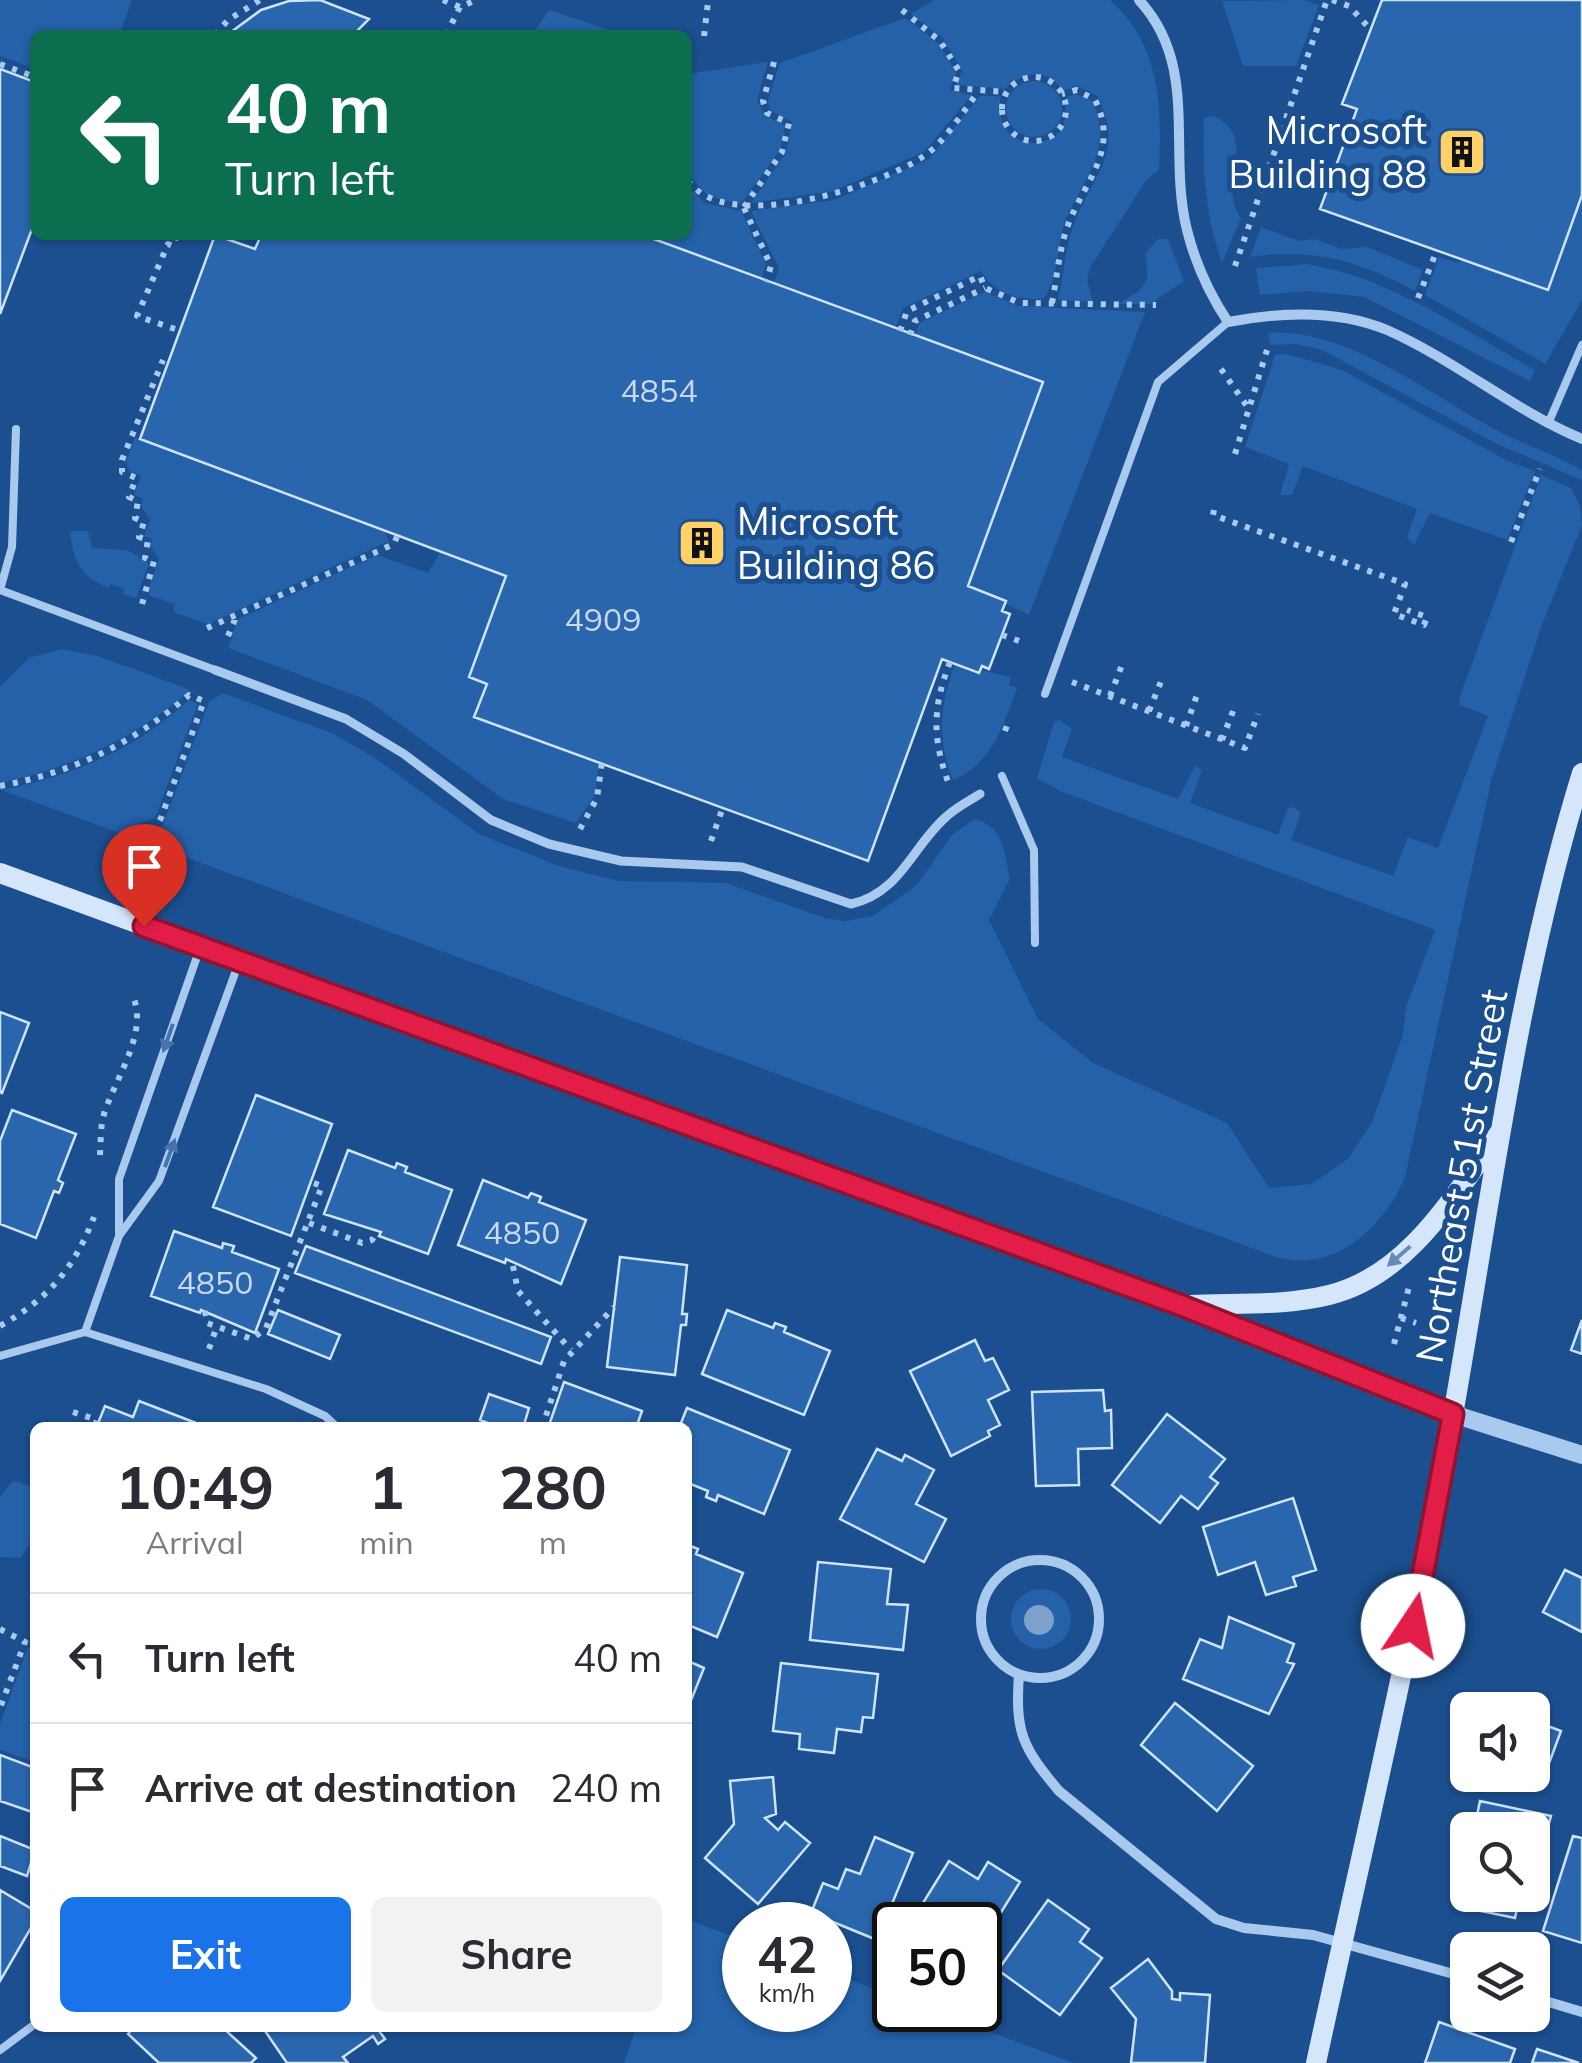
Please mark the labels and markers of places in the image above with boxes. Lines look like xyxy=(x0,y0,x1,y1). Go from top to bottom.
place label: Microsoft Building 88 xyxy=(1229,106,1427,198)
building icon: Microsoft Building 88 xyxy=(1436,126,1488,178)
place label: Microsoft Building 86 xyxy=(737,497,935,589)
building icon: Microsoft Building 86 xyxy=(676,517,728,569)
pin xyxy=(102,824,187,927)

